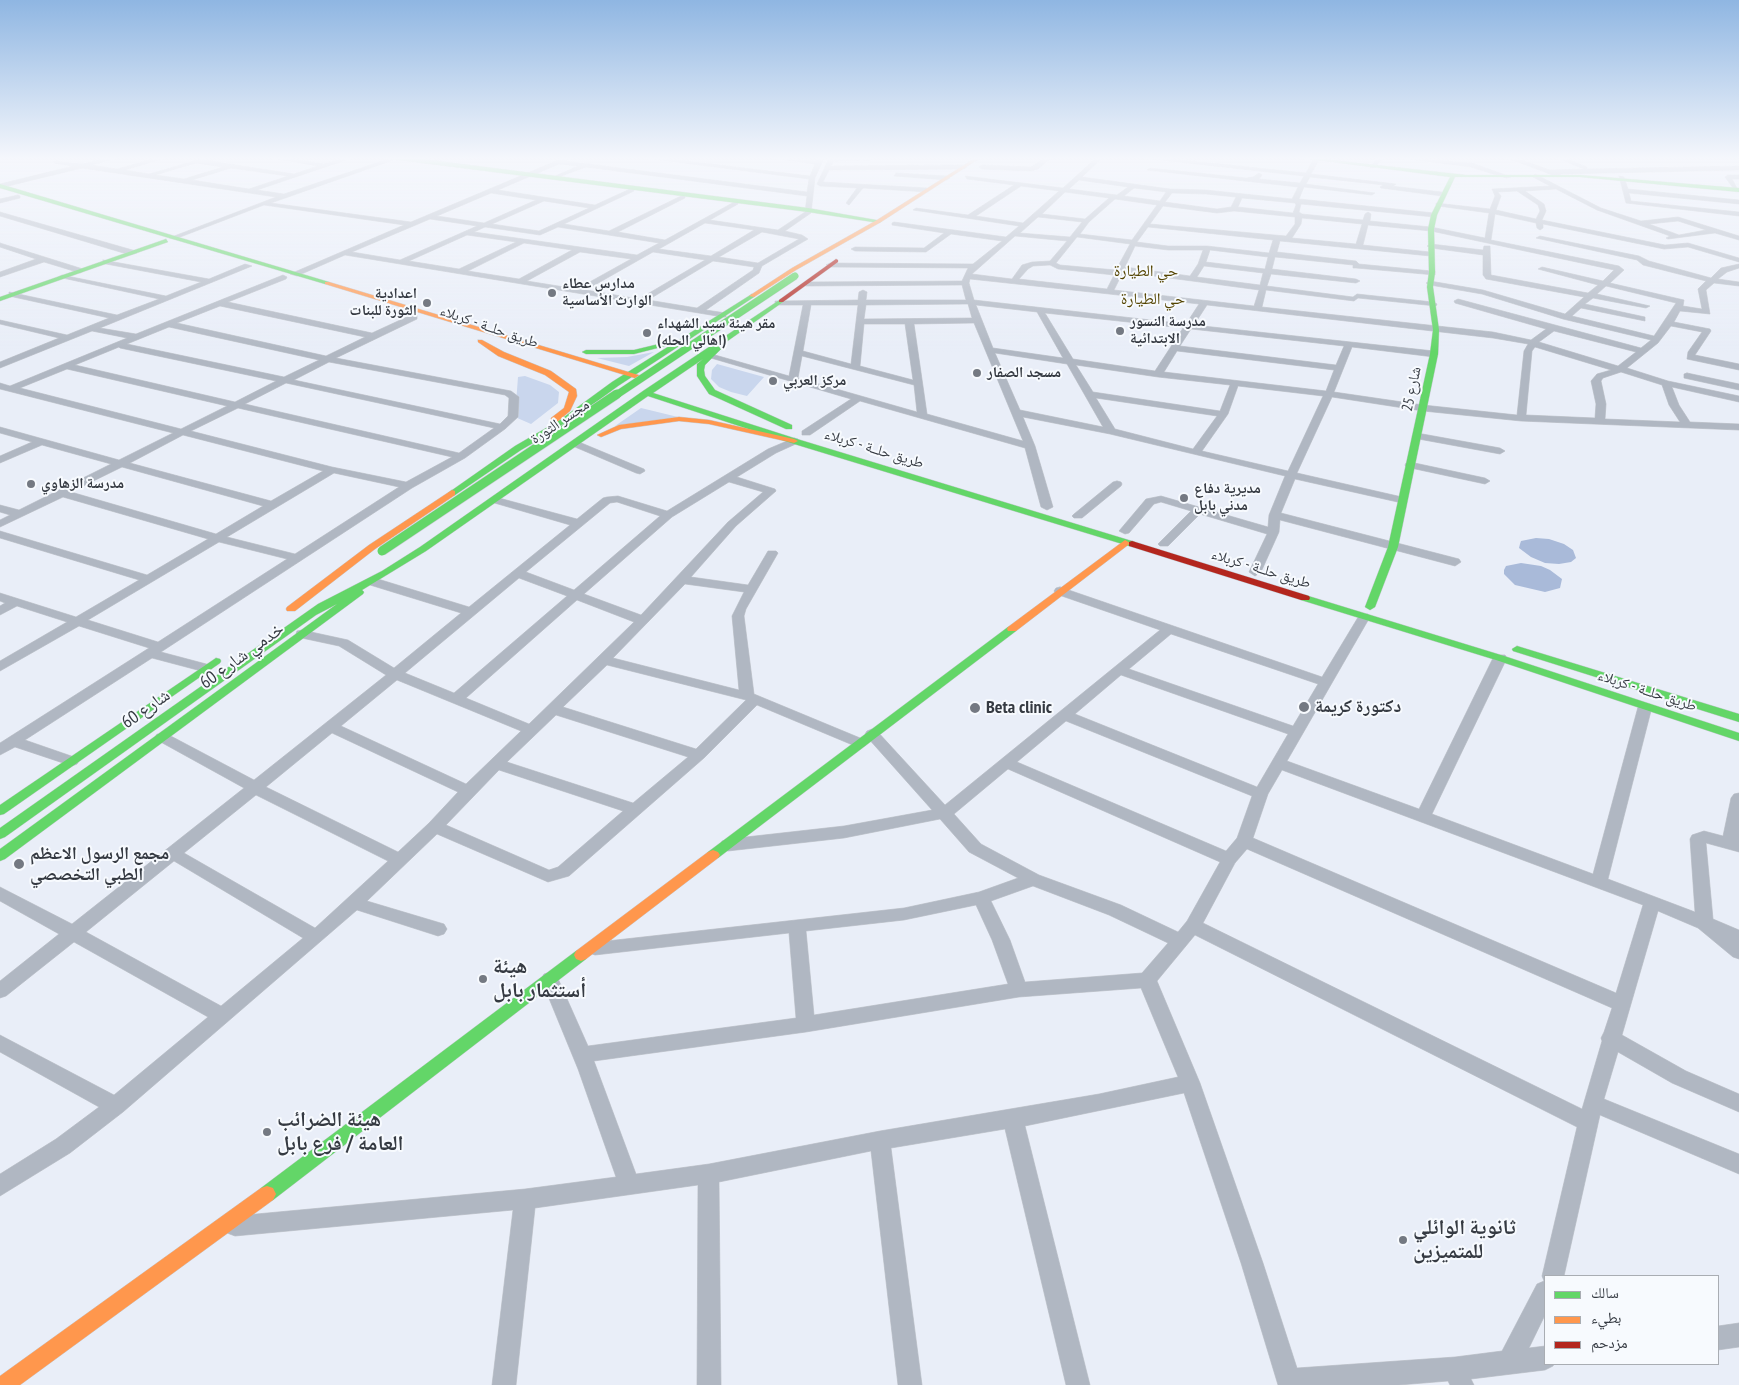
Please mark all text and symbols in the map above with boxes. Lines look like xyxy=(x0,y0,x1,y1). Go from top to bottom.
district label: حي الطيارة xyxy=(1114,261,1178,281)
place label: مدارس عطاء الوارث الأساسية xyxy=(562,275,652,310)
place label: اعدادية الثورة للبنات xyxy=(350,285,417,320)
marker: مدارس عطاء الوارث الأساسية xyxy=(546,287,558,299)
district label: حي الطيارة xyxy=(1121,289,1185,309)
marker: اعدادية الثورة للبنات xyxy=(421,297,433,309)
street label: طريق حلــة - كربلاء xyxy=(437,302,541,352)
place label: مدرسة النسور الابتدائية xyxy=(1130,313,1206,348)
place label: مقر هيئة سيد الشهداء (اهالي الحله) xyxy=(657,315,775,350)
marker: مدرسة النسور الابتدائية xyxy=(1114,325,1126,337)
marker: مقر هيئة سيد الشهداء (اهالي الحله) xyxy=(641,327,653,339)
place label: مسجد الصفار xyxy=(987,364,1061,382)
street label: شارع 25 xyxy=(1398,365,1426,413)
marker: مسجد الصفار xyxy=(971,367,983,379)
place label: مركز العربي xyxy=(783,372,846,390)
marker: مركز العربي xyxy=(767,375,779,387)
street label: مجسر الثورة xyxy=(527,396,593,448)
street label: طريق حلــة - كربلاء xyxy=(822,425,926,473)
place label: مدرسة الزهاوي xyxy=(41,475,124,493)
marker: مدرسة الزهاوي xyxy=(25,478,37,490)
place label: مديرية دفاع مدني بابل xyxy=(1194,480,1261,515)
marker: مديرية دفاع مدني بابل xyxy=(1178,492,1190,504)
street label: طريق حلــة - كربلاء xyxy=(1209,545,1313,593)
street label: خدمي شارع 60 xyxy=(196,618,288,694)
street label: طريق حلــة - كربلاء xyxy=(1595,667,1699,715)
street label: شارع 60 xyxy=(118,685,174,733)
place label: دكتورة كريمة xyxy=(1315,696,1401,718)
place label: Beta clinic xyxy=(986,697,1052,719)
marker: دكتورة كريمة xyxy=(1297,700,1311,714)
marker: Beta clinic xyxy=(968,701,982,715)
place label: مجمع الرسول الاعظم الطبي التخصصي xyxy=(30,843,169,886)
marker: مجمع الرسول الاعظم الطبي التخصصي xyxy=(12,857,26,871)
place label: هيئة أستثمار بابل xyxy=(493,954,586,1004)
marker: هيئة أستثمار بابل xyxy=(477,973,489,985)
place label: هيئة الضرائب العامة / فرع بابل xyxy=(277,1107,403,1157)
marker: هيئة الضرائب العامة / فرع بابل xyxy=(261,1126,273,1138)
place label: ثانوية الوائلي للمتميزين xyxy=(1413,1215,1516,1265)
marker: ثانوية الوائلي للمتميزين xyxy=(1397,1234,1409,1246)
legend xyxy=(1544,1275,1719,1365)
text: سالك xyxy=(1591,1283,1619,1302)
text: بطيء xyxy=(1591,1308,1621,1327)
text: مزدحم xyxy=(1591,1333,1628,1352)

